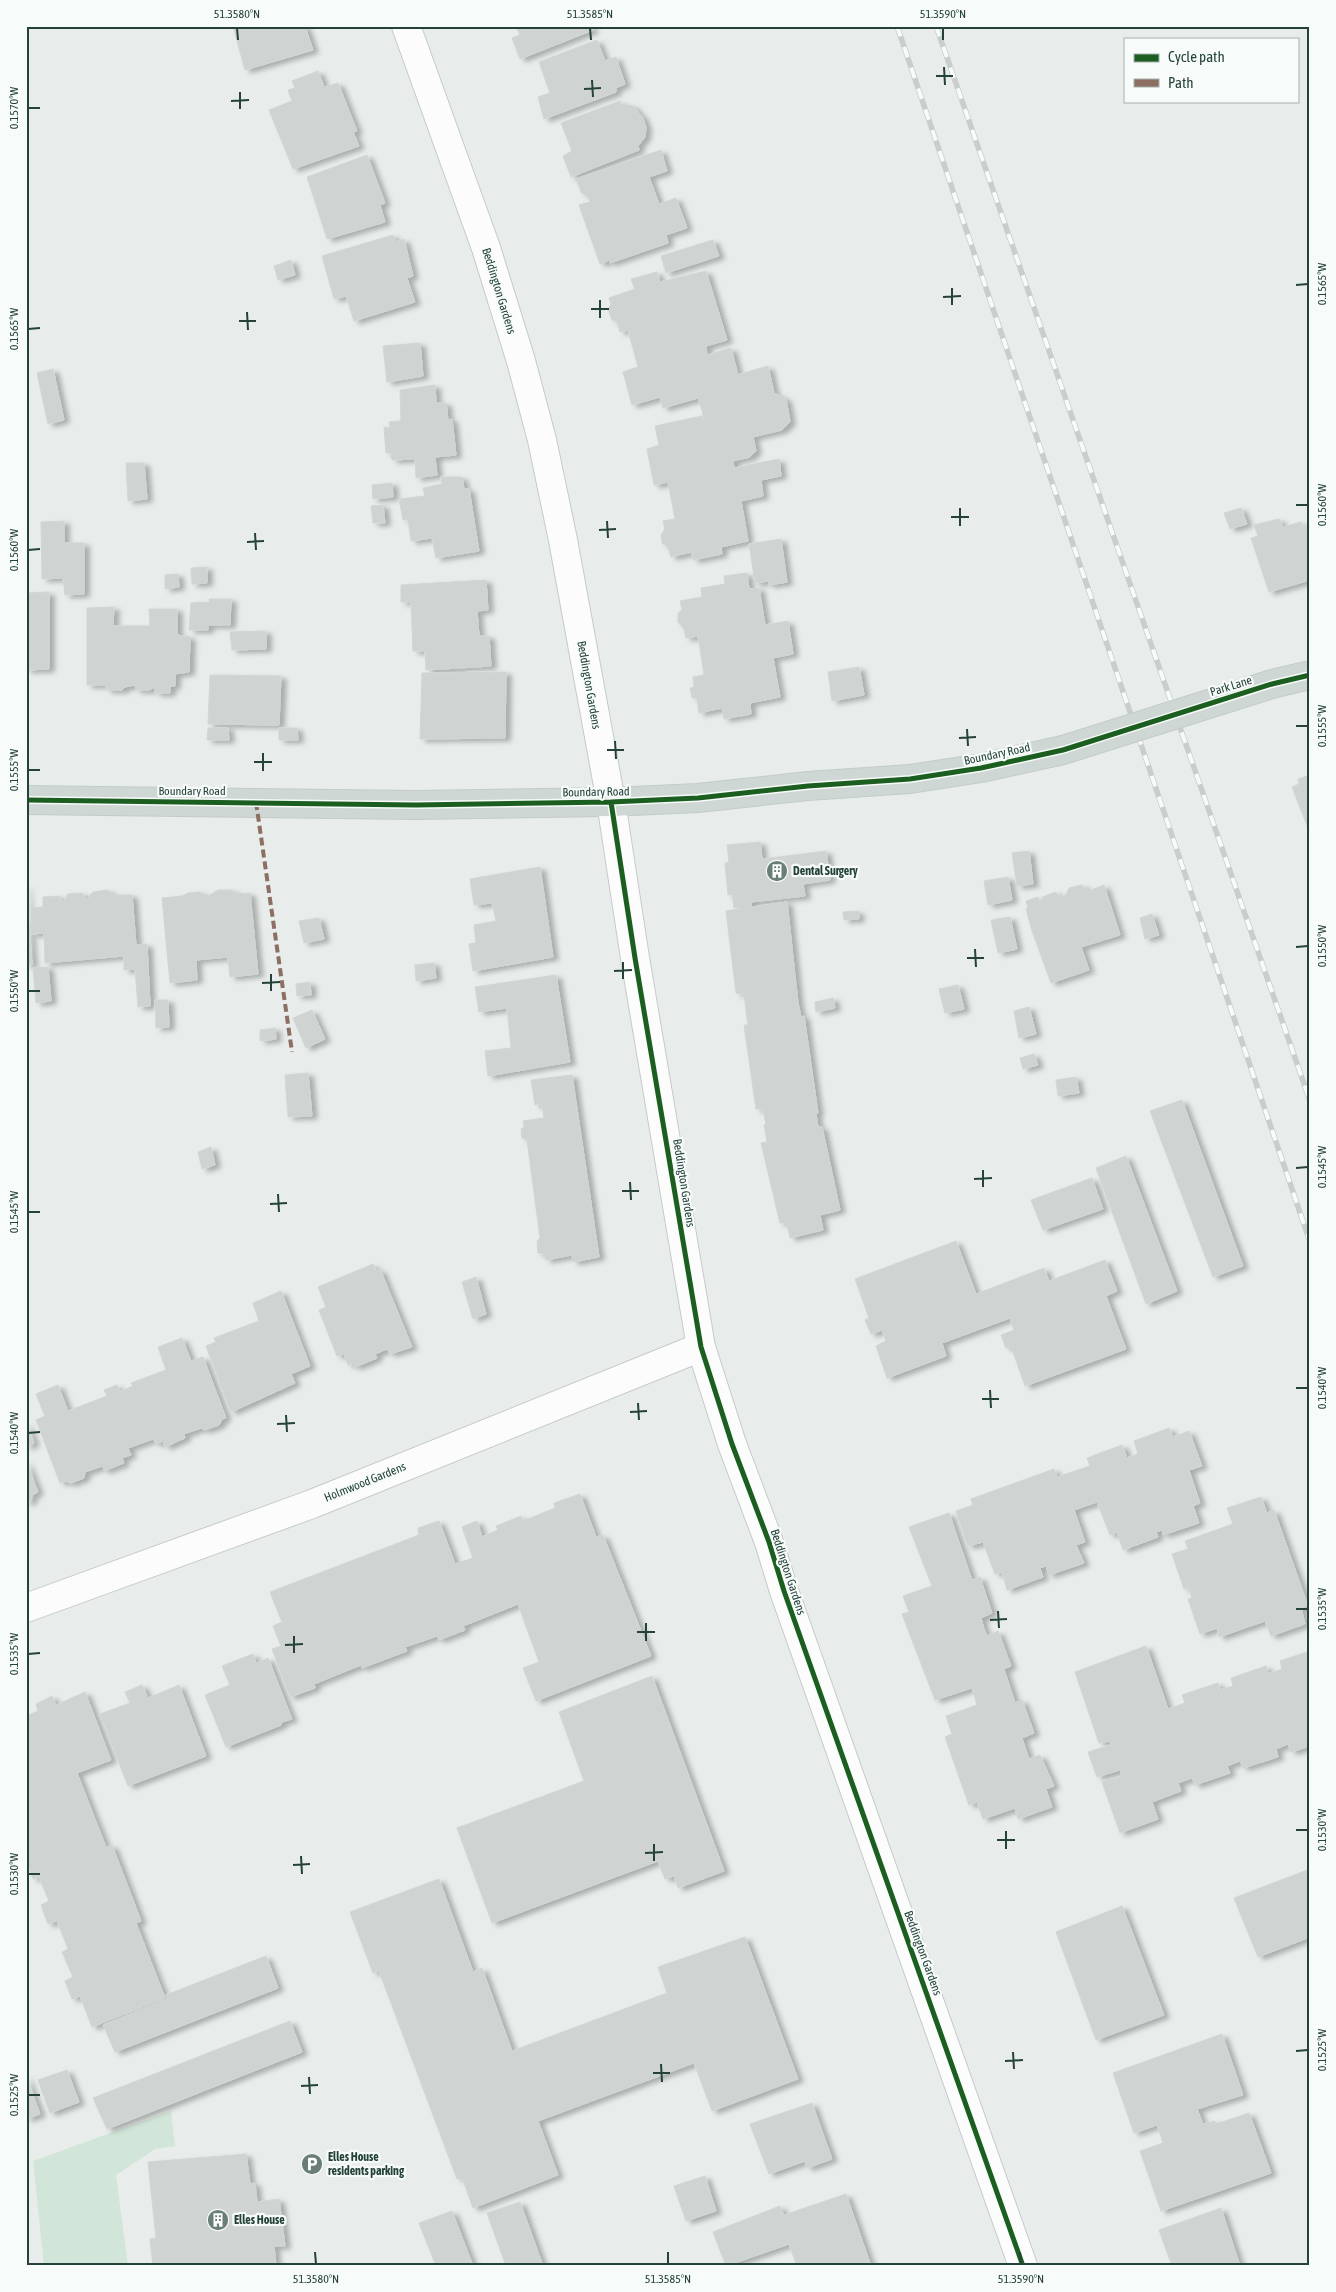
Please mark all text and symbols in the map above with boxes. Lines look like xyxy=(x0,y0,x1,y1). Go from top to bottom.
text: 51.3580°N xyxy=(214,7,260,21)
text: 51.3585°N xyxy=(567,7,613,21)
text: 51.3590°N xyxy=(920,7,966,21)
legend xyxy=(1124,38,1298,102)
text: Cycle path xyxy=(1168,48,1225,65)
text: Path xyxy=(1168,74,1194,91)
text: 0.1570°W xyxy=(7,87,21,129)
street label: Beddington Gardens xyxy=(479,246,519,336)
text: 0.1565°W xyxy=(1315,263,1329,305)
text: 0.1565°W xyxy=(7,308,21,350)
text: 0.1560°W xyxy=(1315,484,1329,526)
text: 0.1560°W xyxy=(7,529,21,571)
street label: Beddington Gardens xyxy=(574,640,604,730)
street label: Park Lane xyxy=(1208,673,1254,699)
text: 0.1555°W xyxy=(1315,705,1329,747)
street label: Boundary Road xyxy=(963,740,1031,768)
text: 0.1555°W xyxy=(7,749,21,791)
street label: Boundary Road xyxy=(158,784,226,798)
street label: Boundary Road xyxy=(562,784,630,800)
building icon: Dental Surgery xyxy=(765,859,789,883)
place label: Dental Surgery xyxy=(793,864,858,878)
text: 0.1550°W xyxy=(1315,925,1329,967)
text: 0.1550°W xyxy=(7,970,21,1012)
street label: Beddington Gardens xyxy=(670,1138,698,1228)
text: 0.1545°W xyxy=(1315,1146,1329,1188)
text: 0.1545°W xyxy=(7,1191,21,1233)
text: 0.1540°W xyxy=(1315,1367,1329,1409)
text: 0.1540°W xyxy=(7,1412,21,1454)
street label: Holmwood Gardens xyxy=(322,1459,408,1505)
street label: Beddington Gardens xyxy=(768,1527,808,1617)
text: 0.1535°W xyxy=(1315,1588,1329,1630)
text: 0.1535°W xyxy=(7,1633,21,1675)
text: 0.1530°W xyxy=(1315,1809,1329,1851)
text: 0.1530°W xyxy=(7,1853,21,1895)
street label: Beddington Gardens xyxy=(901,1909,945,1997)
text: 0.1525°W xyxy=(1315,2029,1329,2071)
text: 0.1525°W xyxy=(7,2074,21,2116)
place label: Elles House residents parking xyxy=(328,2150,405,2178)
parking icon: Elles House residents parking xyxy=(300,2152,324,2176)
building icon: Elles House xyxy=(206,2208,230,2232)
place label: Elles House xyxy=(234,2213,285,2227)
text: 51.3580°N xyxy=(293,2272,339,2286)
text: 51.3585°N xyxy=(645,2272,691,2286)
text: 51.3590°N xyxy=(998,2272,1044,2286)

